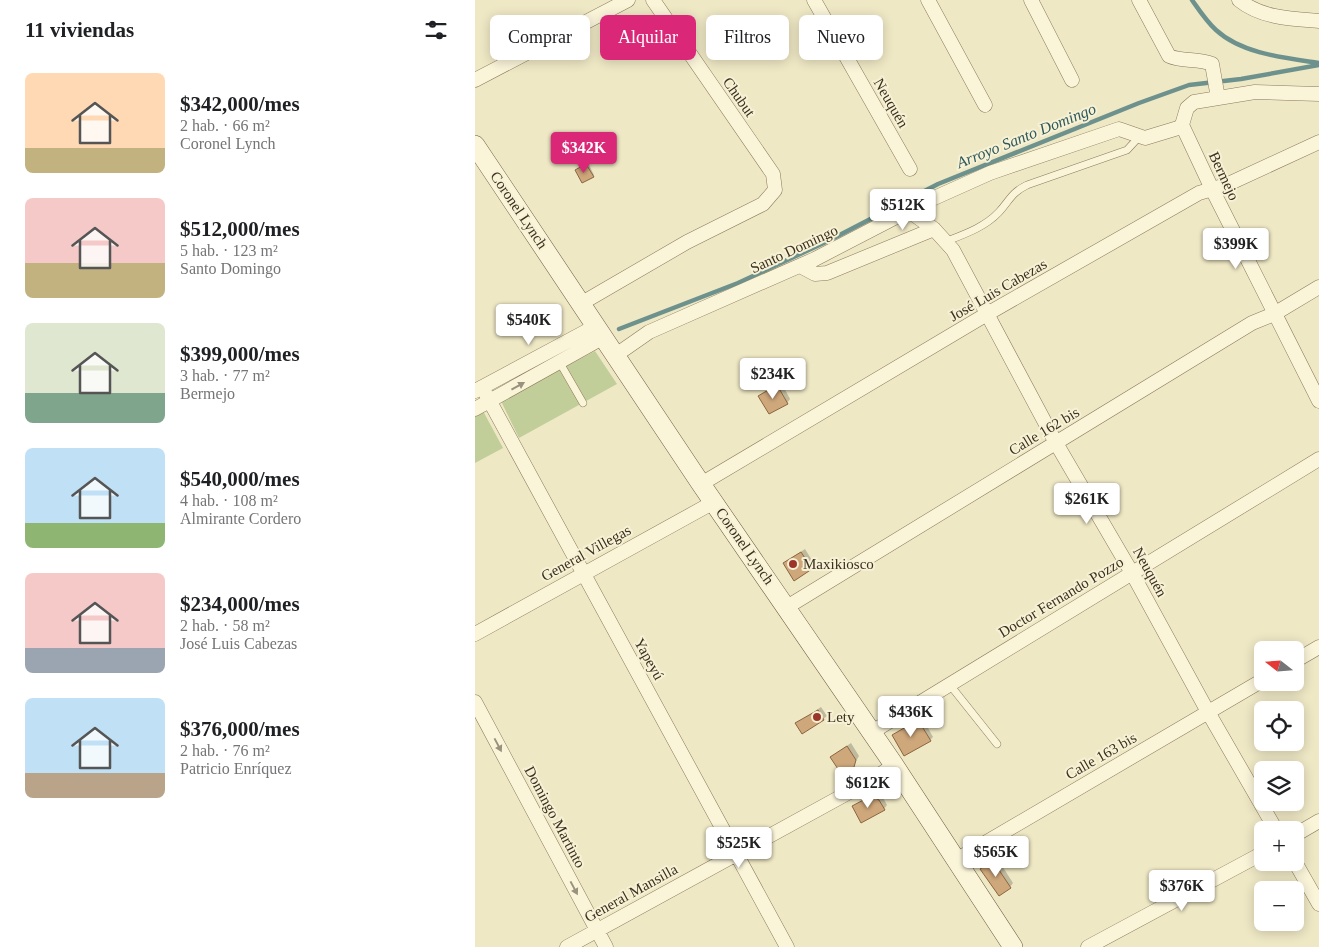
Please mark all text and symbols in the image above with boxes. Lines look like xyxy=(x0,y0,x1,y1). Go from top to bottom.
chip: Comprar xyxy=(490,15,590,60)
chip: Alquilar xyxy=(600,15,696,60)
chip: Filtros xyxy=(706,15,789,60)
chip: Nuevo xyxy=(799,15,883,60)
icon: filters xyxy=(422,16,450,44)
text: 11 viviendas xyxy=(25,18,134,42)
street label: Chubut xyxy=(720,74,759,120)
street label: Neuquén xyxy=(871,76,912,131)
text: $342,000/mes xyxy=(180,92,300,116)
icon: home xyxy=(65,93,125,153)
water label: Arroyo Santo Domingo xyxy=(953,100,1099,173)
text: 2 hab. · 66 m² xyxy=(180,117,270,134)
pin: $342K xyxy=(549,132,619,174)
text: Coronel Lynch xyxy=(180,135,276,152)
text: $342K xyxy=(562,139,606,156)
street label: Bermejo xyxy=(1206,149,1242,203)
street label: Coronel Lynch xyxy=(487,168,551,252)
pin: $512K xyxy=(868,188,938,231)
text: $512K xyxy=(881,196,925,213)
text: $512,000/mes xyxy=(180,217,300,241)
icon: home xyxy=(65,218,125,278)
street label: Santo Domingo xyxy=(748,222,840,276)
pin: $399K xyxy=(1201,228,1271,270)
text: $399K xyxy=(1214,235,1258,252)
text: 5 hab. · 123 m² xyxy=(180,242,278,259)
street label: José Luis Cabezas xyxy=(946,256,1050,324)
text: Santo Domingo xyxy=(180,260,281,277)
pin: $540K xyxy=(494,304,564,346)
text: $540K xyxy=(507,311,551,328)
text: $399,000/mes xyxy=(180,342,300,366)
icon: home xyxy=(65,343,125,403)
pin: $234K xyxy=(738,358,808,400)
text: $234K xyxy=(751,365,795,382)
text: 3 hab. · 77 m² xyxy=(180,367,270,384)
one-way arrow xyxy=(511,382,525,390)
text: Bermejo xyxy=(180,385,235,402)
street label: Calle 162 bis xyxy=(1006,404,1082,458)
text: $540,000/mes xyxy=(180,467,300,491)
icon: home xyxy=(65,468,125,528)
pin: $261K xyxy=(1052,482,1122,525)
text: $261K xyxy=(1065,490,1109,507)
text: 4 hab. · 108 m² xyxy=(180,492,278,509)
street label: Coronel Lynch xyxy=(713,505,778,588)
text: Almirante Cordero xyxy=(180,510,301,527)
street label: General Villegas xyxy=(538,522,634,584)
street label: Neuquén xyxy=(1130,544,1170,600)
street label: Doctor Fernando Pozzo xyxy=(996,553,1126,641)
place label: Maxikiosco xyxy=(803,556,874,572)
marker: Maxikiosco xyxy=(787,558,799,570)
text: $234,000/mes xyxy=(180,592,300,616)
icon: home xyxy=(65,593,125,653)
text: 2 hab. · 58 m² xyxy=(180,617,270,634)
text: José Luis Cabezas xyxy=(180,635,297,652)
street label: Yapeyú xyxy=(631,635,667,683)
north arrow xyxy=(1254,641,1304,691)
map controls xyxy=(1254,641,1304,931)
pin: $436K xyxy=(876,696,946,738)
button: locate xyxy=(1254,701,1304,751)
text: $436K xyxy=(889,703,933,720)
place label: Lety xyxy=(827,709,855,725)
marker: Lety xyxy=(811,711,823,723)
text: $376,000/mes xyxy=(180,717,300,741)
icon: home xyxy=(65,718,125,778)
street label: Calle 163 bis xyxy=(1063,729,1139,783)
one-way arrow xyxy=(494,737,502,752)
text: 2 hab. · 76 m² xyxy=(180,742,270,759)
text: Patricio Enríquez xyxy=(180,760,292,777)
button: layers xyxy=(1254,761,1304,811)
street label: Domingo Martinto xyxy=(521,763,589,871)
pin: $612K xyxy=(833,766,903,809)
text: $612K xyxy=(846,774,890,791)
button: + xyxy=(1254,821,1304,871)
pin: $525K xyxy=(704,826,774,869)
text: $525K xyxy=(717,834,761,851)
pin: $565K xyxy=(961,836,1031,878)
text: $565K xyxy=(974,843,1018,860)
street label: General Mansilla xyxy=(582,861,681,925)
pin: $376K xyxy=(1147,870,1217,912)
text: $376K xyxy=(1160,877,1204,894)
one-way arrow xyxy=(570,881,579,895)
button: − xyxy=(1254,881,1304,931)

